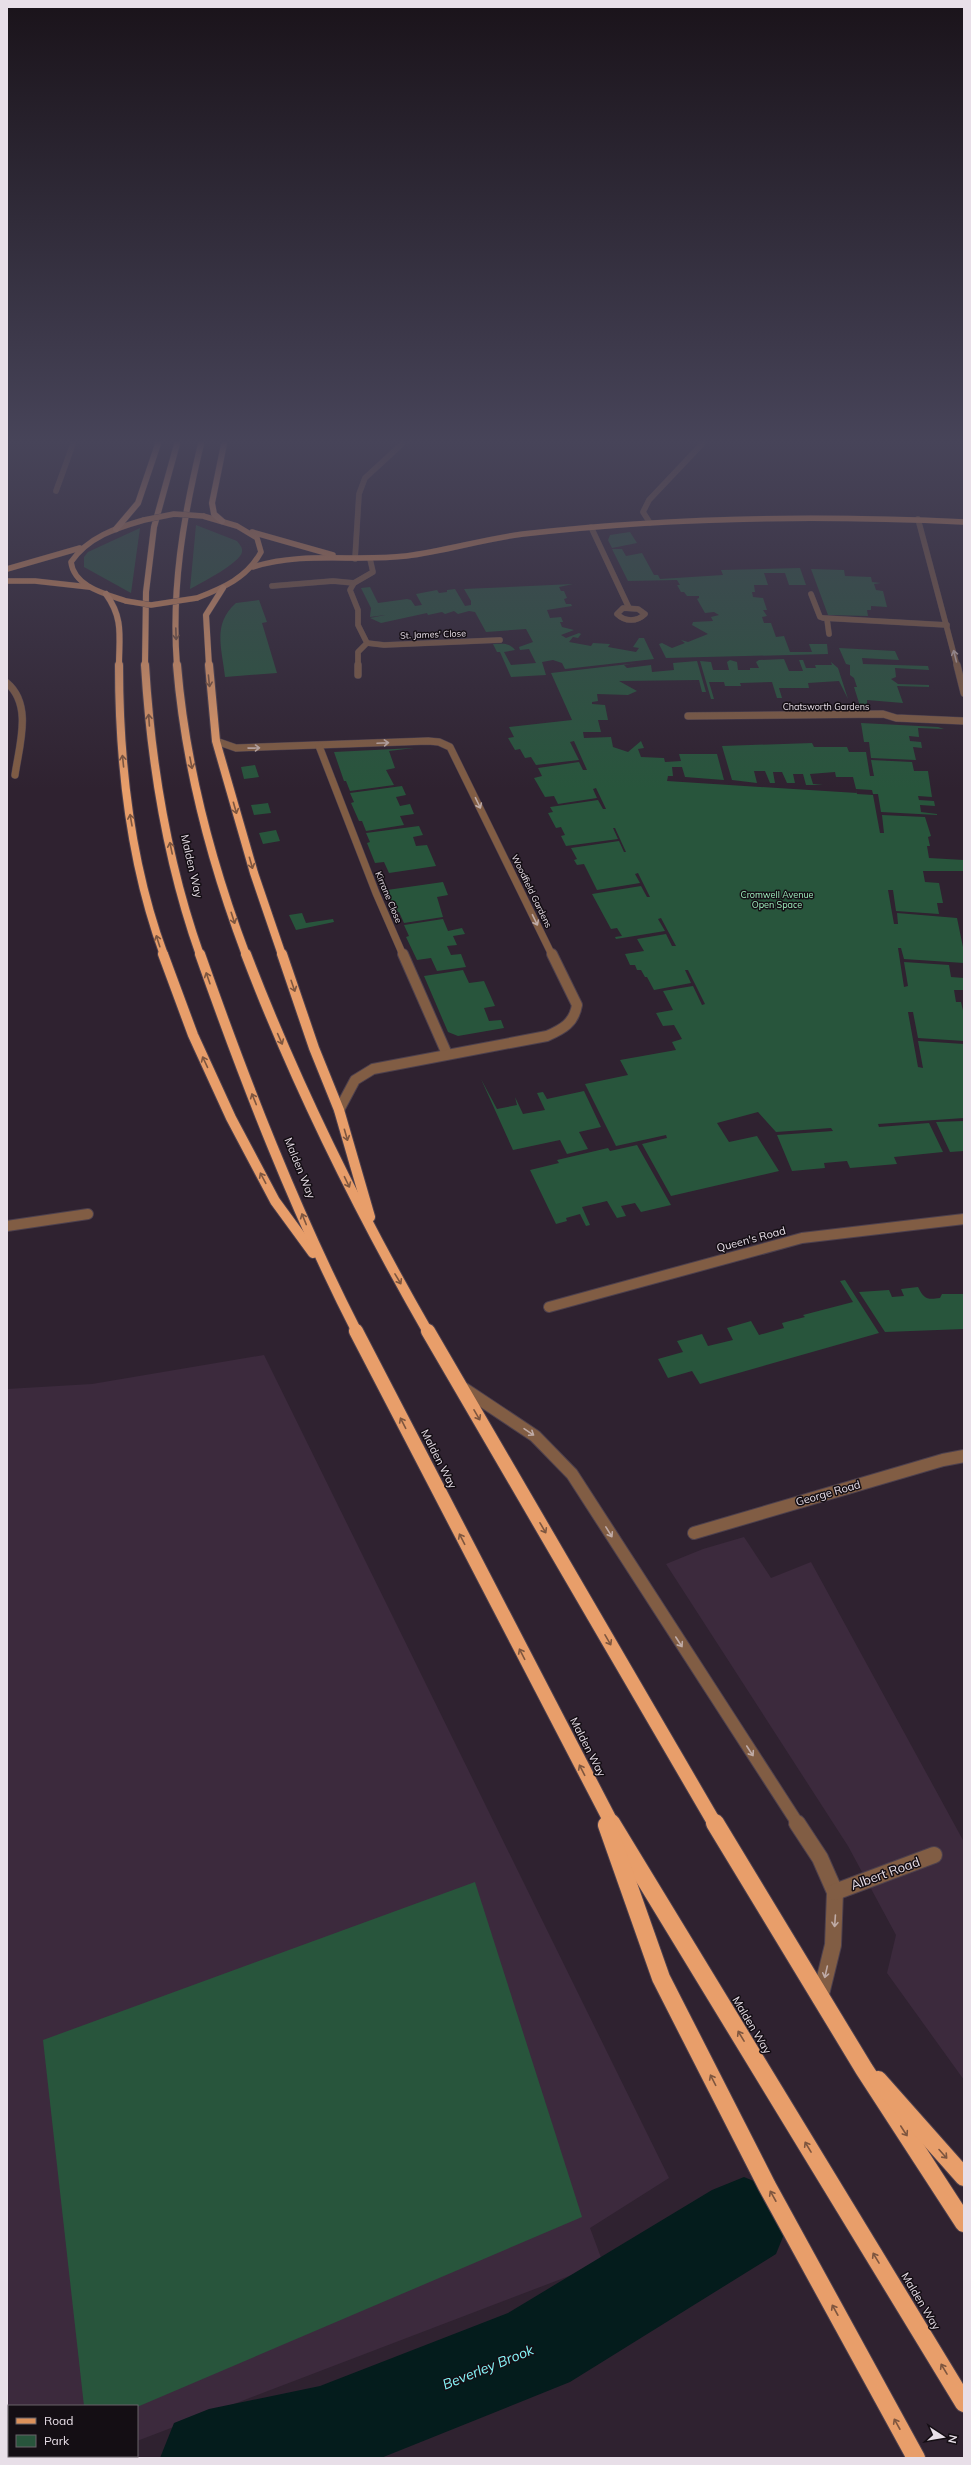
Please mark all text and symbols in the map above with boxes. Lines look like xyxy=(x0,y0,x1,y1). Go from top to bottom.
one-way arrow xyxy=(172,627,180,640)
street label: St. James' Close xyxy=(400,627,466,641)
one-way arrow xyxy=(950,649,958,662)
one-way arrow xyxy=(206,674,213,687)
street label: Chatsworth Gardens xyxy=(783,701,869,712)
one-way arrow xyxy=(145,714,152,727)
one-way arrow xyxy=(376,739,389,746)
one-way arrow xyxy=(247,744,260,752)
one-way arrow xyxy=(119,755,127,768)
one-way arrow xyxy=(187,756,195,769)
one-way arrow xyxy=(475,796,482,808)
one-way arrow xyxy=(232,801,239,814)
one-way arrow xyxy=(126,814,134,827)
street label: Malden Way xyxy=(178,833,206,899)
one-way arrow xyxy=(166,842,174,855)
street label: Woodfield Gardens xyxy=(509,852,555,930)
one-way arrow xyxy=(248,857,255,870)
street label: Kirrane Close xyxy=(373,870,405,925)
park label: Cromwell Avenue Open Space xyxy=(741,889,814,910)
one-way arrow xyxy=(229,911,237,923)
one-way arrow xyxy=(532,914,539,926)
one-way arrow xyxy=(154,935,161,948)
one-way arrow xyxy=(204,971,211,984)
one-way arrow xyxy=(290,980,297,993)
one-way arrow xyxy=(277,1032,284,1044)
one-way arrow xyxy=(201,1056,208,1068)
one-way arrow xyxy=(250,1093,258,1105)
one-way arrow xyxy=(343,1128,350,1141)
street label: Malden Way xyxy=(281,1135,319,1201)
one-way arrow xyxy=(259,1173,266,1185)
one-way arrow xyxy=(344,1176,351,1188)
one-way arrow xyxy=(300,1214,307,1226)
street label: Queen's Road xyxy=(715,1223,787,1255)
one-way arrow xyxy=(394,1273,402,1285)
one-way arrow xyxy=(474,1409,482,1421)
one-way arrow xyxy=(399,1417,406,1429)
street label: Malden Way xyxy=(418,1427,460,1491)
one-way arrow xyxy=(523,1428,534,1436)
street label: George Road xyxy=(794,1477,862,1509)
one-way arrow xyxy=(539,1521,547,1533)
one-way arrow xyxy=(605,1526,613,1537)
one-way arrow xyxy=(458,1533,465,1545)
one-way arrow xyxy=(605,1634,613,1646)
one-way arrow xyxy=(676,1636,684,1648)
one-way arrow xyxy=(518,1648,525,1660)
street label: Malden Way xyxy=(567,1715,609,1779)
one-way arrow xyxy=(746,1745,754,1756)
one-way arrow xyxy=(578,1764,585,1776)
street label: Albert Road xyxy=(848,1853,922,1893)
one-way arrow xyxy=(831,1914,838,1927)
one-way arrow xyxy=(822,1965,830,1978)
street label: Malden Way xyxy=(729,1994,775,2056)
one-way arrow xyxy=(736,2030,744,2042)
one-way arrow xyxy=(709,2074,716,2086)
one-way arrow xyxy=(900,2125,908,2136)
one-way arrow xyxy=(804,2141,812,2153)
one-way arrow xyxy=(938,2148,947,2158)
one-way arrow xyxy=(768,2190,776,2202)
one-way arrow xyxy=(872,2253,880,2264)
street label: Malden Way xyxy=(898,2270,944,2332)
one-way arrow xyxy=(831,2304,838,2316)
water label: Beverley Brook xyxy=(440,2340,537,2393)
one-way arrow xyxy=(939,2363,947,2375)
legend xyxy=(8,2405,138,2457)
text: Road xyxy=(44,2413,73,2428)
north arrow xyxy=(923,2417,963,2457)
one-way arrow xyxy=(893,2418,901,2430)
text: Park xyxy=(44,2433,70,2448)
text: N xyxy=(945,2434,960,2445)

